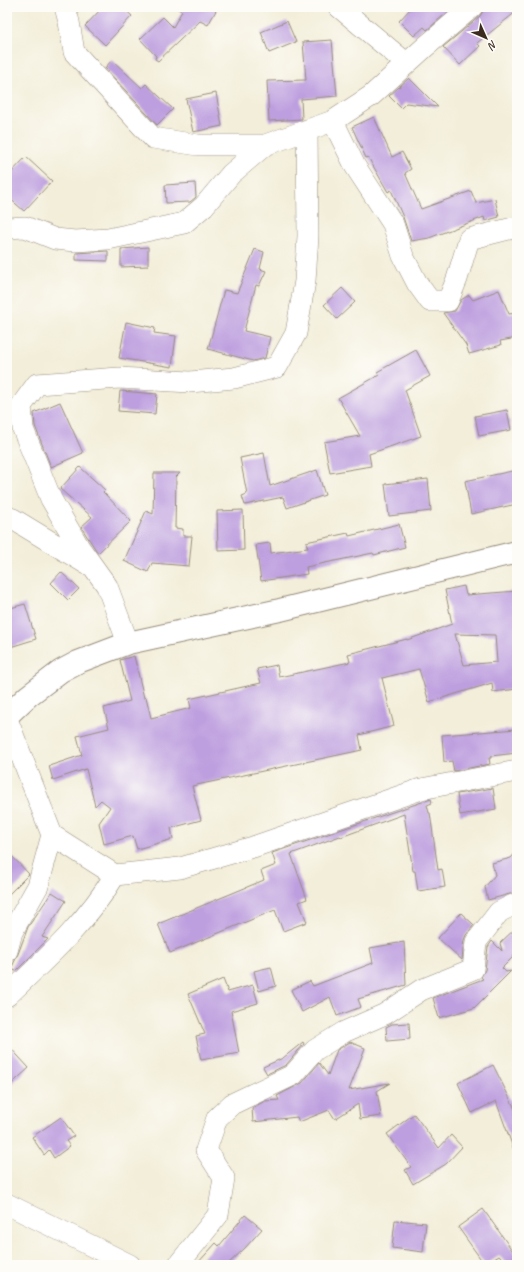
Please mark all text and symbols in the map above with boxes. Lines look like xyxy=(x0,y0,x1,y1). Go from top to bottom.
north arrow xyxy=(466,18,506,58)
text: N xyxy=(484,38,500,54)

